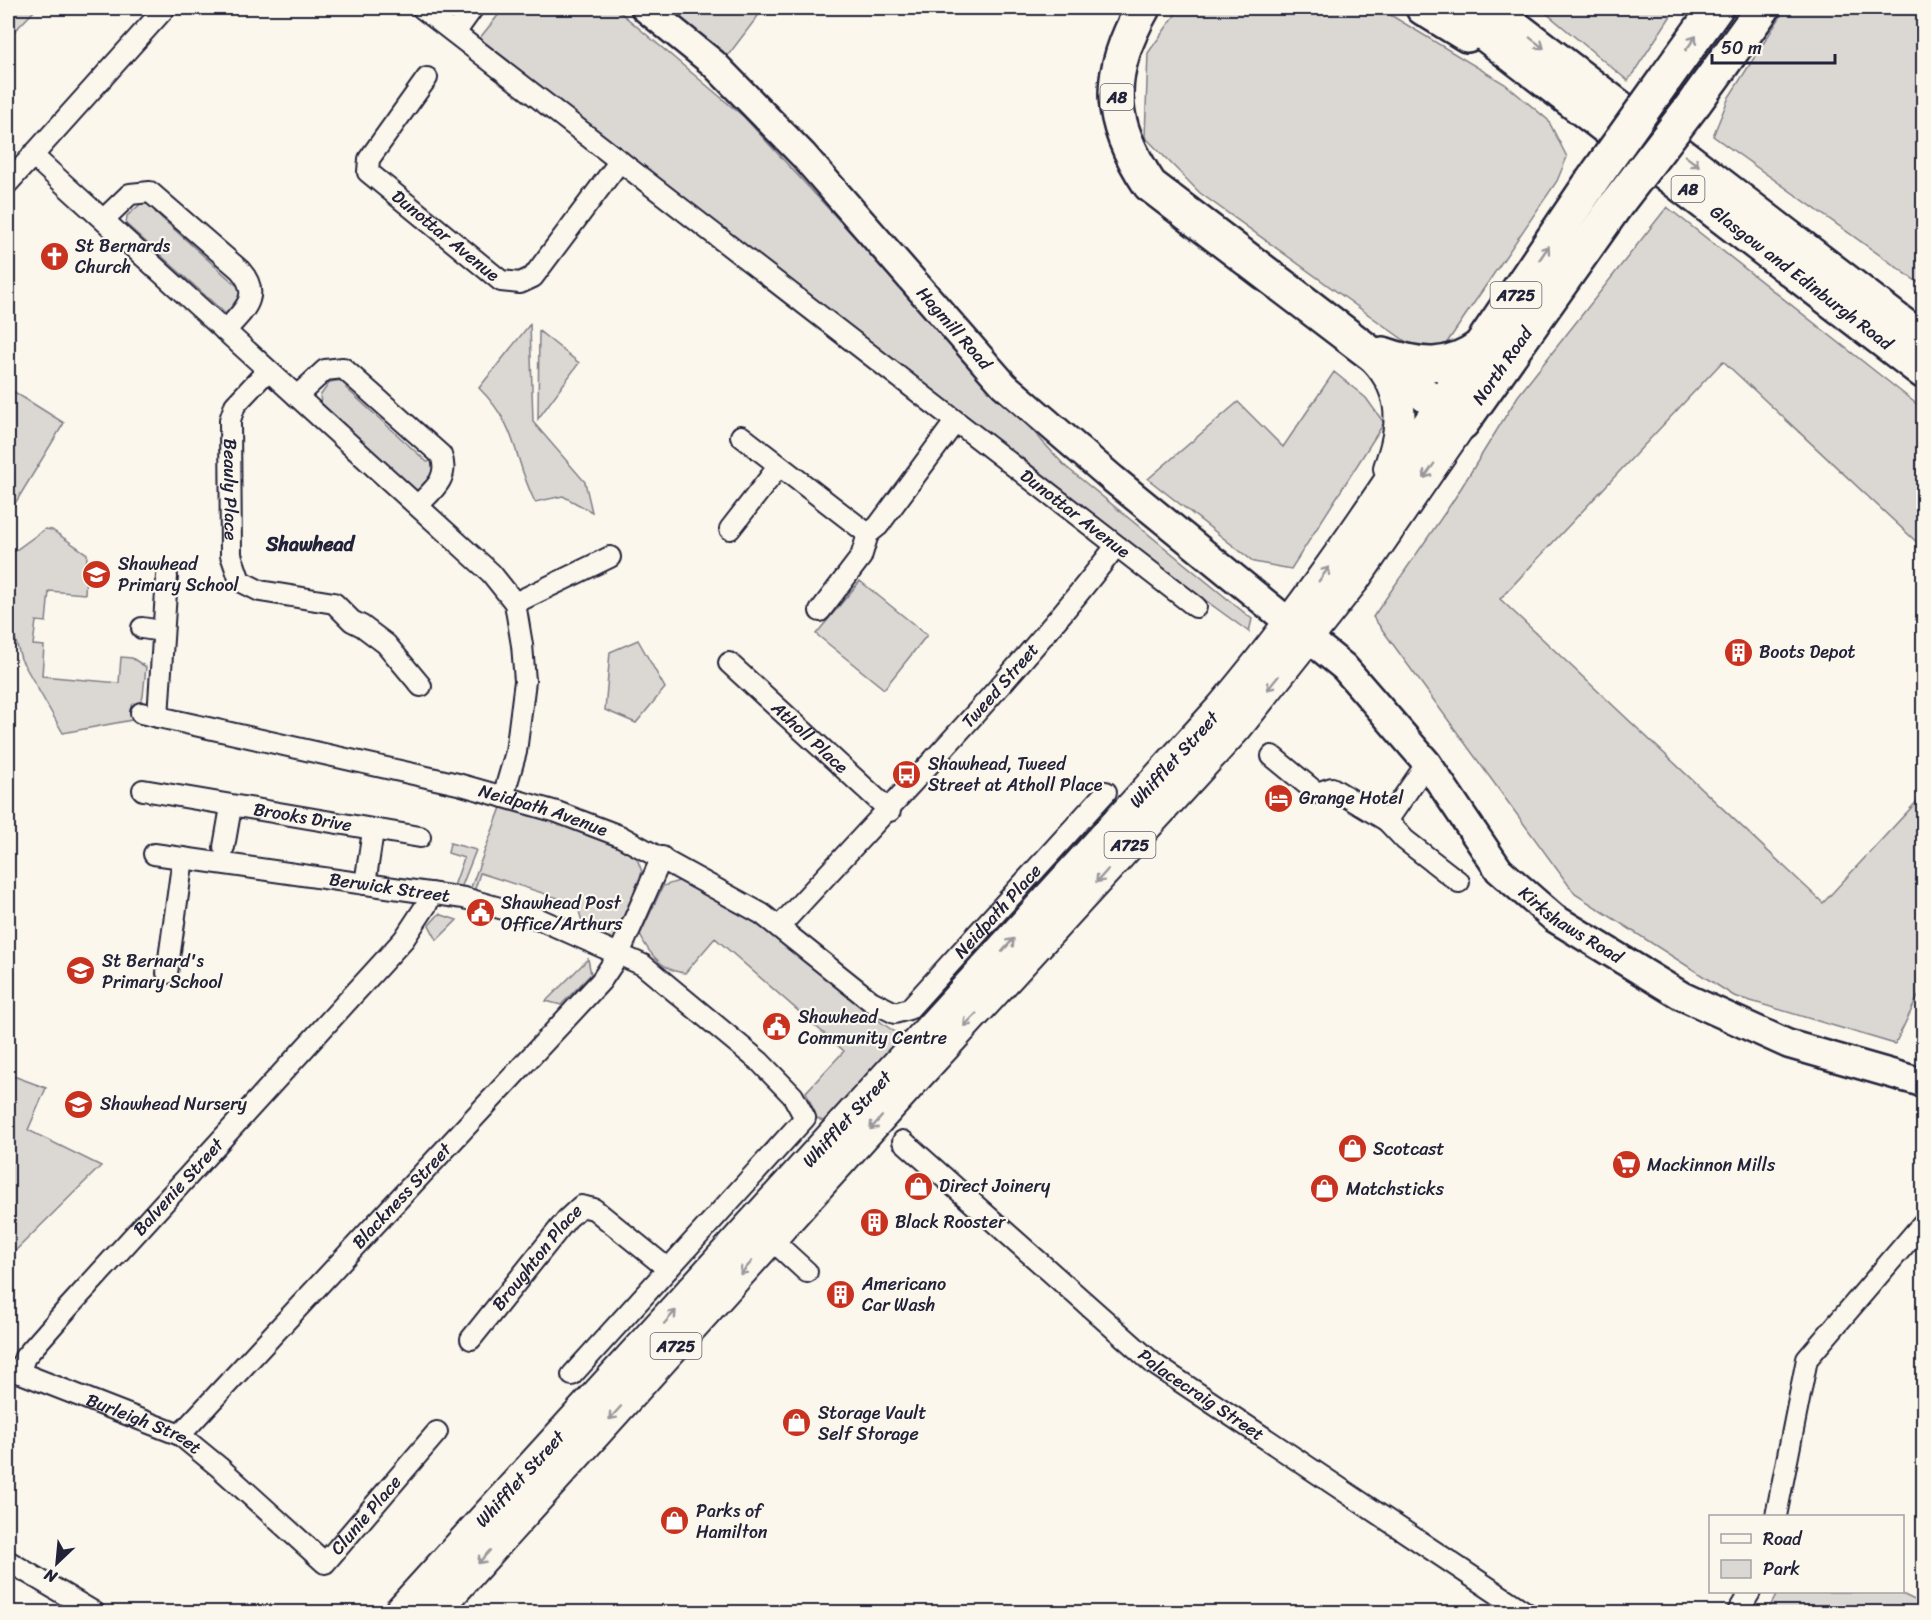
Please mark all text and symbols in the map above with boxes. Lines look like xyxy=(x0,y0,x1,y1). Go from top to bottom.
scale bar xyxy=(1712,27,1835,65)
text: 50 m xyxy=(1721,32,1762,64)
one-way arrow xyxy=(1685,36,1697,52)
one-way arrow xyxy=(1528,37,1544,49)
road number: A8 xyxy=(1100,84,1134,110)
one-way arrow xyxy=(1684,154,1700,167)
road number: A8 xyxy=(1672,176,1704,202)
street label: Dunottar Avenue xyxy=(384,181,507,290)
street label: Glasgow and Edinburgh Road xyxy=(1703,196,1901,360)
place label: St Bernards Church xyxy=(75,230,171,283)
church icon: St Bernards Church xyxy=(38,240,70,272)
one-way arrow xyxy=(1538,246,1550,262)
street label: Hagmill Road xyxy=(908,279,1001,379)
road number: A725 xyxy=(1490,282,1541,308)
street label: North Road xyxy=(1463,319,1542,412)
street label: Beauly Place xyxy=(214,438,247,541)
street label: Dunottar Avenue xyxy=(1013,460,1138,567)
one-way arrow xyxy=(1423,462,1435,479)
district label: Shawhead xyxy=(265,527,357,562)
place label: Shawhead Primary School xyxy=(118,548,240,601)
school or university icon: Shawhead Primary School xyxy=(81,558,113,590)
one-way arrow xyxy=(1317,567,1330,583)
street label: Tweed Street xyxy=(953,635,1047,736)
building icon: Boots Depot xyxy=(1722,636,1754,668)
place label: Boots Depot xyxy=(1759,636,1856,668)
one-way arrow xyxy=(1266,675,1280,690)
street label: Atholl Place xyxy=(763,692,856,782)
street label: Whifflet Street xyxy=(1121,703,1228,816)
place label: Shawhead, Tweed Street at Atholl Place xyxy=(928,748,1103,801)
bus stop icon: Shawhead, Tweed Street at Atholl Place xyxy=(891,758,923,790)
street label: Neidpath Avenue xyxy=(475,775,613,846)
hotel icon: Grange Hotel xyxy=(1262,782,1294,814)
place label: Grange Hotel xyxy=(1299,782,1404,814)
street label: Brooks Drive xyxy=(251,793,354,841)
road number: A725 xyxy=(1104,832,1156,858)
street label: Neidpath Place xyxy=(946,856,1050,966)
street label: Berwick Street xyxy=(327,863,452,912)
one-way arrow xyxy=(1095,868,1109,883)
street label: Kirkshaws Road xyxy=(1511,878,1631,973)
place label: Shawhead Post Office/Arthurs xyxy=(501,887,623,940)
public building icon: Shawhead Post Office/Arthurs xyxy=(464,897,496,929)
one-way arrow xyxy=(1001,938,1015,953)
place label: St Bernard's Primary School xyxy=(102,945,224,998)
school or university icon: St Bernard's Primary School xyxy=(65,955,97,987)
place label: Shawhead Community Centre xyxy=(798,1001,947,1054)
public building icon: Shawhead Community Centre xyxy=(761,1011,793,1043)
one-way arrow xyxy=(963,1012,978,1027)
street label: Whifflet Street xyxy=(794,1063,901,1175)
school or university icon: Shawhead Nursery xyxy=(63,1088,95,1120)
place label: Shawhead Nursery xyxy=(100,1088,248,1120)
one-way arrow xyxy=(869,1115,883,1130)
street label: Balvenie Street xyxy=(125,1130,232,1243)
shop icon: Scotcast xyxy=(1336,1133,1368,1165)
place label: Scotcast xyxy=(1373,1133,1445,1165)
street label: Blackness Street xyxy=(344,1135,460,1257)
supermarket icon: Mackinnon Mills xyxy=(1610,1149,1642,1181)
place label: Mackinnon Mills xyxy=(1647,1149,1776,1181)
shop icon: Direct Joinery xyxy=(902,1170,934,1202)
place label: Direct Joinery xyxy=(939,1170,1051,1202)
shop icon: Matchsticks xyxy=(1309,1173,1341,1205)
place label: Matchsticks xyxy=(1346,1173,1445,1205)
street label: Broughton Place xyxy=(483,1196,590,1318)
building icon: Black Rooster xyxy=(858,1206,890,1238)
place label: Black Rooster xyxy=(895,1206,1007,1238)
one-way arrow xyxy=(739,1260,753,1275)
place label: Americano Car Wash xyxy=(861,1268,946,1321)
building icon: Americano Car Wash xyxy=(825,1278,857,1310)
one-way arrow xyxy=(663,1310,677,1325)
road number: A725 xyxy=(650,1333,702,1359)
street label: Palacecraig Street xyxy=(1130,1340,1271,1450)
street label: Burleigh Street xyxy=(81,1384,209,1463)
place label: Storage Vault Self Storage xyxy=(818,1397,926,1450)
one-way arrow xyxy=(608,1405,622,1420)
shop icon: Storage Vault Self Storage xyxy=(781,1407,813,1439)
street label: Whifflet Street xyxy=(467,1422,574,1535)
street label: Clunie Place xyxy=(322,1468,410,1563)
place label: Parks of Hamilton xyxy=(696,1495,768,1548)
shop icon: Parks of Hamilton xyxy=(659,1505,691,1537)
legend xyxy=(1709,1515,1904,1593)
text: Road xyxy=(1763,1523,1803,1555)
north arrow xyxy=(27,1533,87,1593)
one-way arrow xyxy=(477,1550,491,1565)
text: Park xyxy=(1763,1553,1800,1585)
text: N xyxy=(38,1560,63,1592)

